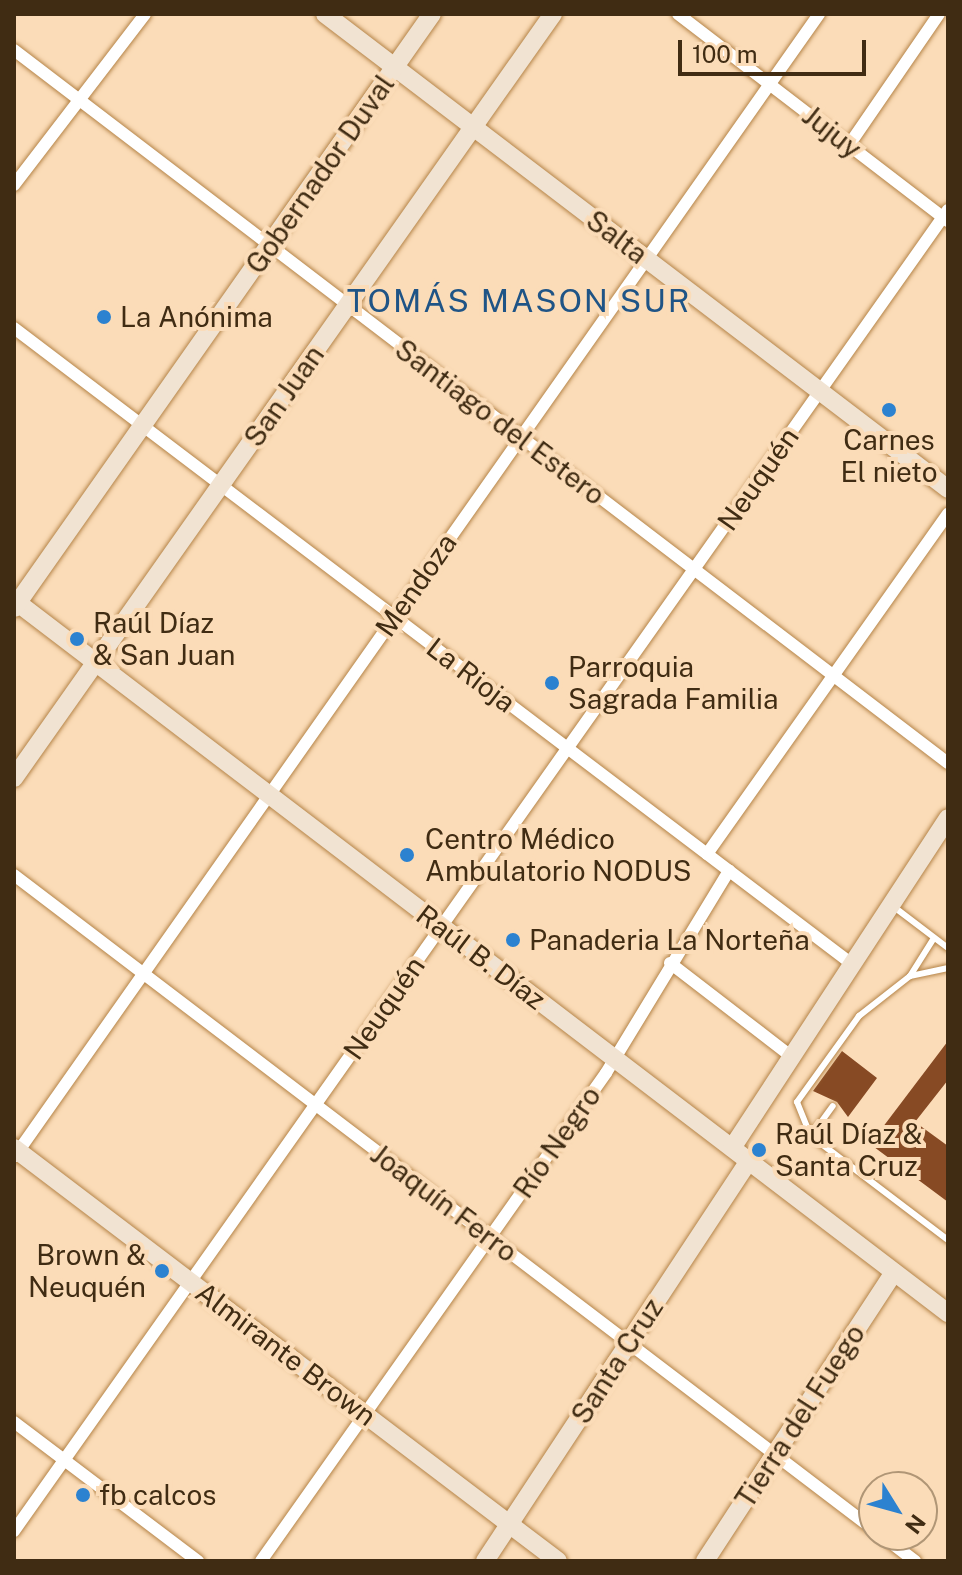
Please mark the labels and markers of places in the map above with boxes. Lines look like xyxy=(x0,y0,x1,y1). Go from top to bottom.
place label: La Anónima xyxy=(120,300,273,334)
marker: La Anónima xyxy=(95,308,113,326)
marker: Carnes El nieto xyxy=(880,401,898,419)
place label: Carnes El nieto xyxy=(841,423,937,489)
place label: Raúl Díaz & San Juan xyxy=(93,606,236,672)
marker: Raúl Díaz & San Juan xyxy=(68,630,86,648)
place label: Parroquia Sagrada Familia xyxy=(568,650,778,716)
marker: Parroquia Sagrada Familia xyxy=(543,674,561,692)
place label: Centro Médico Ambulatorio NODUS xyxy=(425,822,692,888)
marker: Centro Médico Ambulatorio NODUS xyxy=(396,844,418,866)
place label: Panaderia La Norteña xyxy=(529,923,810,957)
marker: Panaderia La Norteña xyxy=(504,931,522,949)
place label: Raúl Díaz & Santa Cruz xyxy=(775,1117,923,1183)
marker: Raúl Díaz & Santa Cruz xyxy=(750,1141,768,1159)
place label: Brown & Neuquén xyxy=(28,1238,146,1304)
marker: Brown & Neuquén xyxy=(153,1262,171,1280)
place label: fb calcos xyxy=(99,1478,217,1512)
marker: fb calcos xyxy=(74,1486,92,1504)

